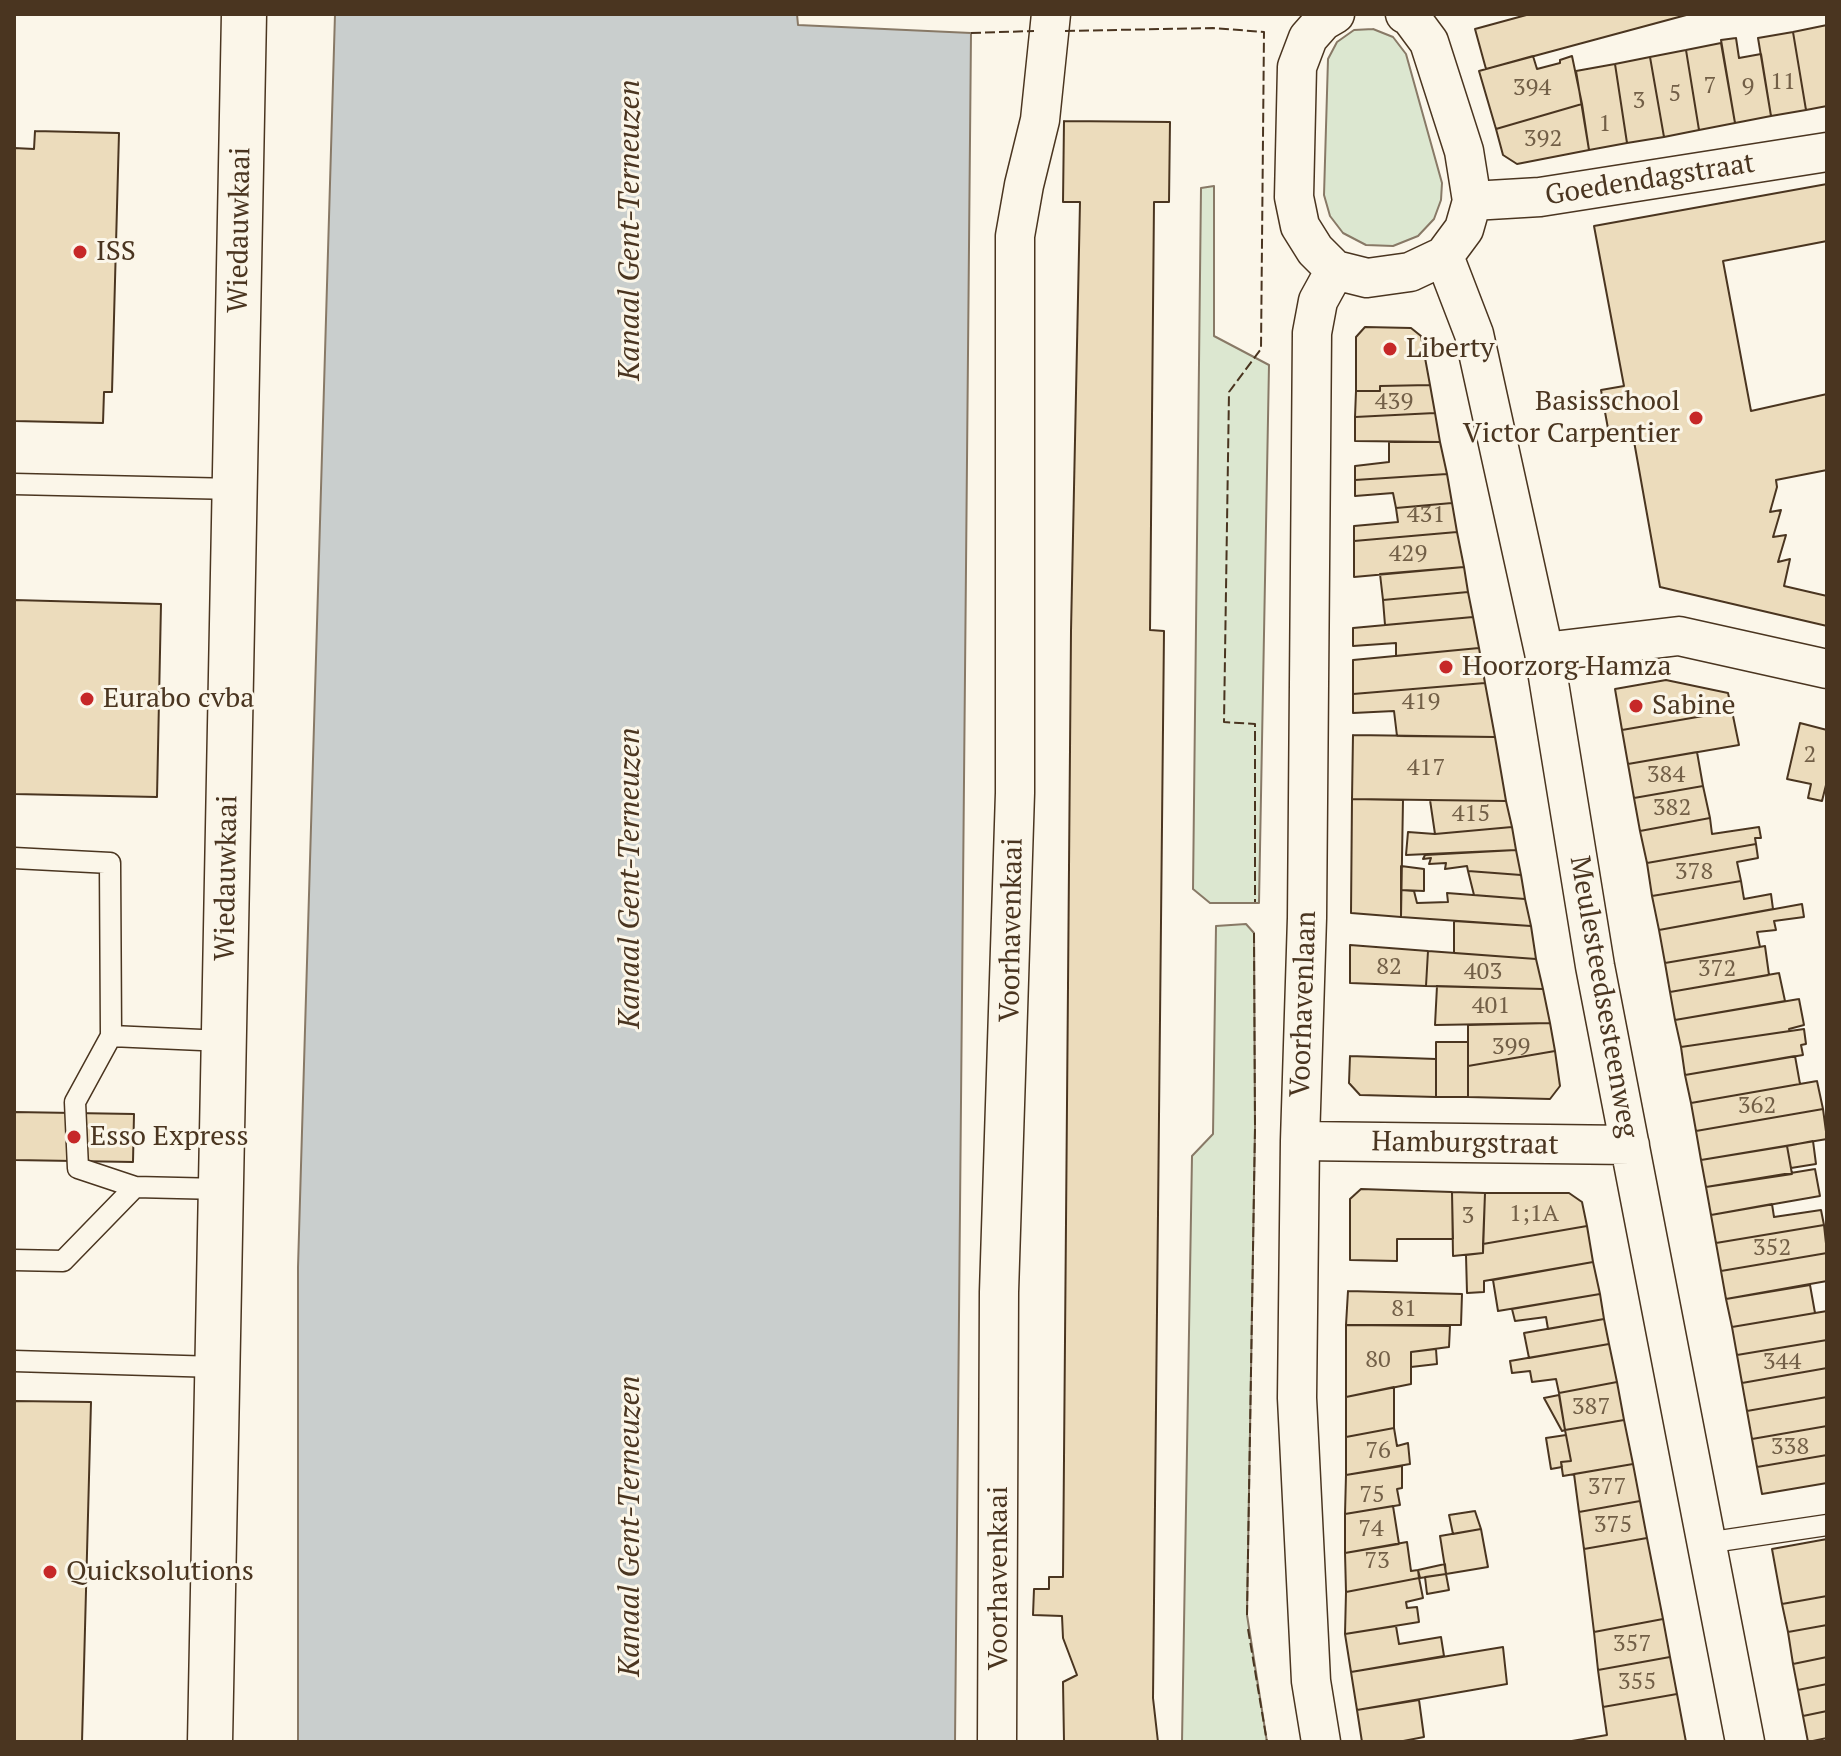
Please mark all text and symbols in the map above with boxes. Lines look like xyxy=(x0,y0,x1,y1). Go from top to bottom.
house number: 11 xyxy=(1770,68,1796,96)
house number: 7 xyxy=(1704,72,1716,100)
house number: 9 xyxy=(1742,73,1754,101)
house number: 394 xyxy=(1513,74,1551,102)
water label: Kanaal Gent-Terneuzen xyxy=(612,79,648,381)
house number: 5 xyxy=(1669,80,1681,108)
house number: 3 xyxy=(1633,87,1645,115)
house number: 1 xyxy=(1599,110,1611,138)
house number: 392 xyxy=(1524,125,1562,153)
street label: Wiedauwkaai xyxy=(222,147,258,313)
street label: Goedendagstraat xyxy=(1543,147,1757,213)
place label: ISS xyxy=(96,235,136,269)
marker: ISS xyxy=(71,243,89,261)
place label: Liberty xyxy=(1406,332,1494,366)
marker: Liberty xyxy=(1381,340,1399,358)
place label: Basisschool Victor Carpentier xyxy=(1463,385,1680,451)
house number: 439 xyxy=(1375,388,1413,416)
marker: Basisschool Victor Carpentier xyxy=(1687,409,1705,427)
house number: 431 xyxy=(1407,501,1445,529)
house number: 429 xyxy=(1389,540,1427,568)
place label: Hoorzorg Hamza xyxy=(1462,650,1672,684)
marker: Hoorzorg Hamza xyxy=(1437,658,1455,676)
place label: Eurabo cvba xyxy=(103,682,254,716)
house number: 419 xyxy=(1402,688,1440,716)
place label: Sabine xyxy=(1652,689,1736,723)
marker: Eurabo cvba xyxy=(78,690,96,708)
marker: Sabine xyxy=(1627,697,1645,715)
water label: Kanaal Gent-Terneuzen xyxy=(612,727,648,1029)
house number: 2 xyxy=(1804,741,1816,769)
house number: 417 xyxy=(1407,754,1445,782)
house number: 384 xyxy=(1647,761,1685,789)
house number: 382 xyxy=(1653,794,1691,822)
street label: Wiedauwkaai xyxy=(209,795,245,961)
house number: 415 xyxy=(1452,800,1490,828)
street label: Voorhavenkaai xyxy=(994,837,1030,1023)
street label: Meulesteedsesteenweg xyxy=(1562,853,1644,1141)
house number: 378 xyxy=(1675,858,1713,886)
street label: Voorhavenlaan xyxy=(1284,910,1324,1098)
house number: 82 xyxy=(1376,953,1402,981)
house number: 372 xyxy=(1698,955,1736,983)
house number: 403 xyxy=(1464,958,1502,986)
house number: 401 xyxy=(1472,992,1510,1020)
house number: 399 xyxy=(1492,1033,1530,1061)
house number: 362 xyxy=(1738,1092,1776,1120)
place label: Esso Express xyxy=(90,1120,249,1154)
street label: Hamburgstraat xyxy=(1371,1126,1559,1162)
marker: Esso Express xyxy=(65,1128,83,1146)
house number: 1;1A xyxy=(1509,1200,1559,1228)
house number: 3 xyxy=(1462,1202,1474,1230)
house number: 352 xyxy=(1753,1234,1791,1262)
house number: 81 xyxy=(1391,1295,1417,1323)
house number: 80 xyxy=(1365,1346,1391,1374)
house number: 344 xyxy=(1763,1348,1801,1376)
water label: Kanaal Gent-Terneuzen xyxy=(612,1375,648,1677)
house number: 387 xyxy=(1572,1393,1610,1421)
house number: 338 xyxy=(1771,1433,1809,1461)
house number: 76 xyxy=(1365,1437,1391,1465)
house number: 377 xyxy=(1588,1473,1626,1501)
house number: 75 xyxy=(1359,1481,1385,1509)
street label: Voorhavenkaai xyxy=(982,1486,1016,1670)
house number: 375 xyxy=(1594,1511,1632,1539)
house number: 74 xyxy=(1358,1515,1384,1543)
house number: 73 xyxy=(1364,1547,1390,1575)
place label: Quicksolutions xyxy=(66,1555,254,1589)
marker: Quicksolutions xyxy=(41,1563,59,1581)
house number: 357 xyxy=(1613,1630,1651,1658)
house number: 355 xyxy=(1618,1668,1656,1696)

